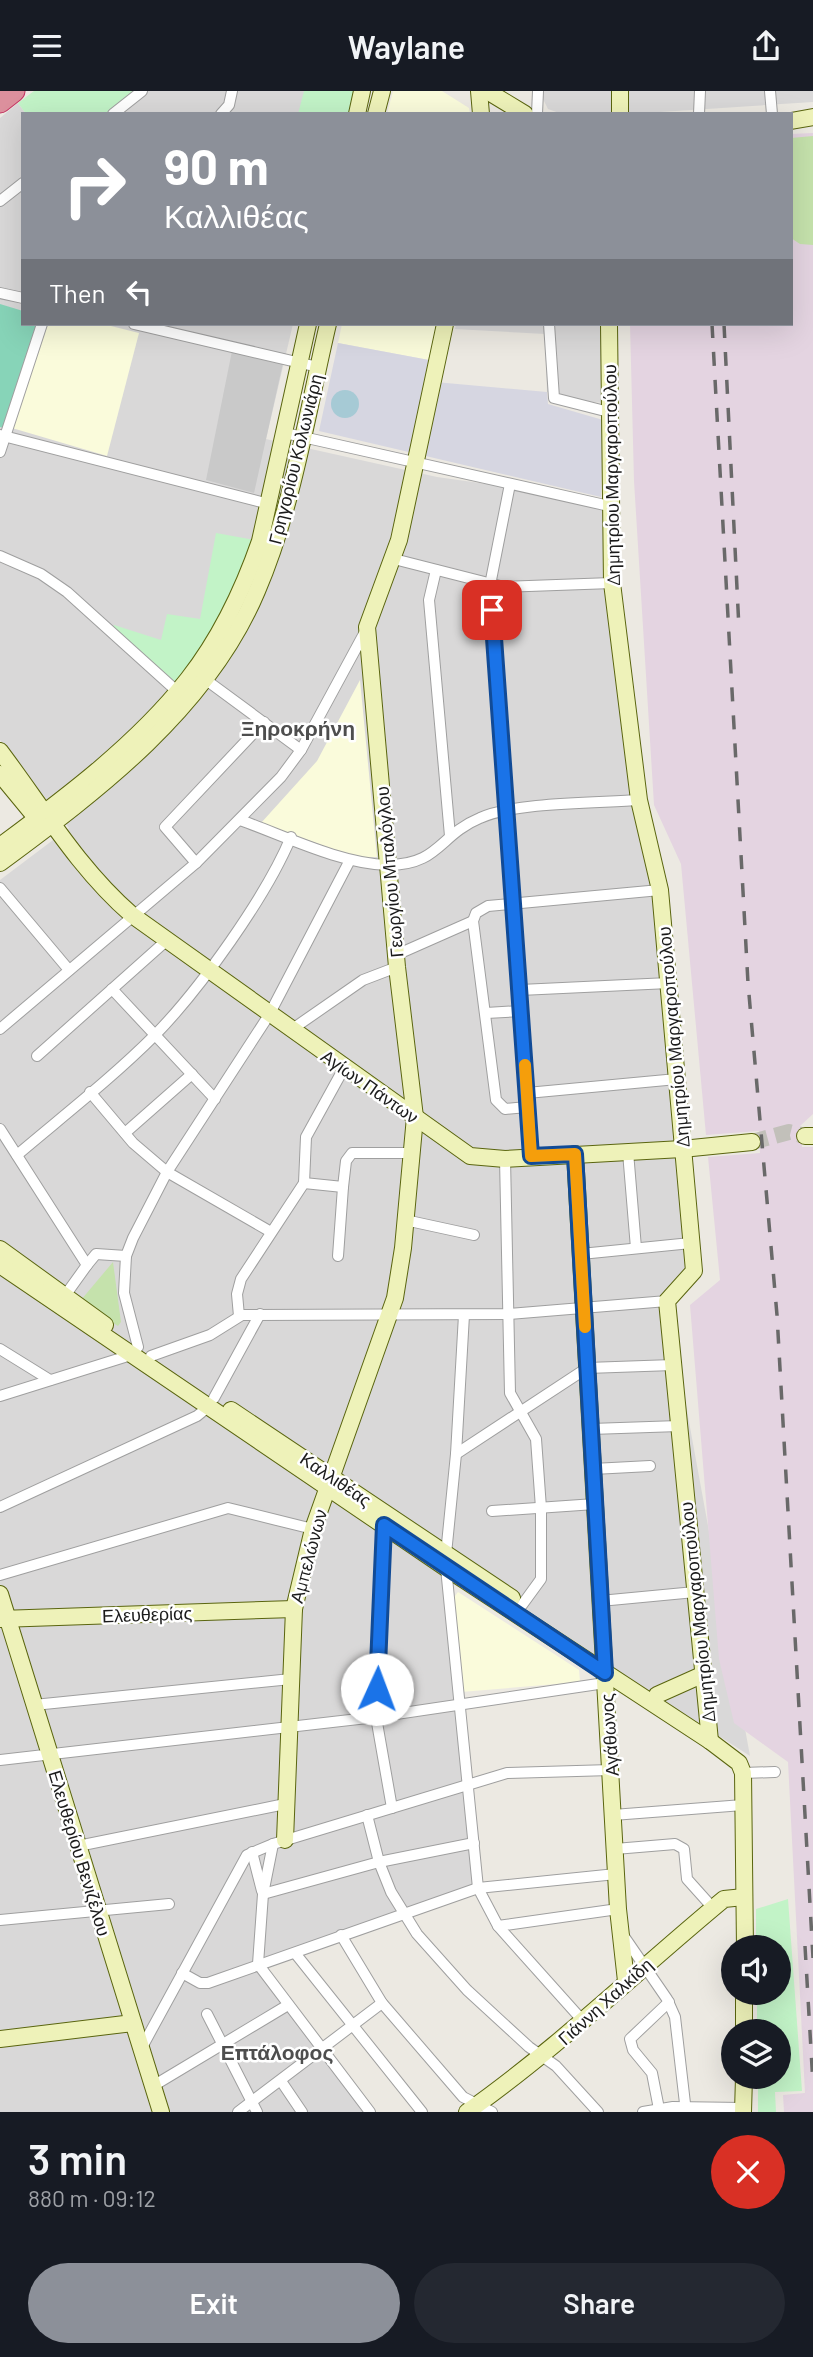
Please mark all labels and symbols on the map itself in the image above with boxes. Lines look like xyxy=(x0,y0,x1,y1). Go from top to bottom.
street label: Δημητρίου Μαργαροπούλου xyxy=(598,364,624,586)
street label: Γρηγορίου Κολωνιάρη xyxy=(263,372,327,546)
pin xyxy=(462,580,522,640)
district label: Ξηροκρήνη xyxy=(241,715,355,740)
street label: Γεωργίου Μπαλόγλου xyxy=(371,785,407,959)
street label: Δημητρίου Μαργαροπούλου xyxy=(652,926,694,1148)
street label: Αγίων Πάντων xyxy=(317,1044,423,1128)
street label: Καλλιθέας xyxy=(296,1447,376,1511)
street label: Δημητρίου Μαργαροπούλου xyxy=(674,1501,720,1723)
street label: Αμπελώνων xyxy=(285,1507,331,1605)
street label: Ελευθερίας xyxy=(102,1601,193,1627)
position arrow xyxy=(340,1652,414,1726)
street label: Αγάθωνος xyxy=(595,1693,623,1777)
street label: Ελευθερίου Βενιζέλου xyxy=(44,1767,116,1939)
street label: Γιάννη Χαλκίδη xyxy=(553,1953,657,2049)
district label: Επτάλοφος xyxy=(221,2039,333,2065)

